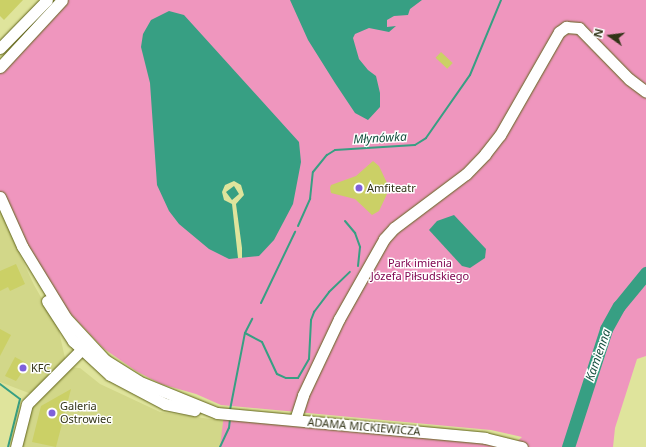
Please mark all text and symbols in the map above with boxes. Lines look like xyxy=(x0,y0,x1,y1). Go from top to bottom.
north arrow xyxy=(590,16,630,56)
text: N xyxy=(590,27,606,39)
water label: Młynówka xyxy=(353,129,407,147)
place label: Amfiteatr xyxy=(367,181,416,195)
marker: Amfiteatr xyxy=(354,183,364,193)
park label: Park imienia Józefa Piłsudskiego xyxy=(371,257,469,283)
water label: Kamienna xyxy=(582,327,614,383)
place label: KFC xyxy=(31,361,50,375)
marker: KFC xyxy=(18,363,28,373)
place label: Galeria Ostrowiec xyxy=(60,400,112,426)
marker: Galeria Ostrowiec xyxy=(47,408,57,418)
street label: ADAMA MICKIEWICZA xyxy=(307,415,421,439)

